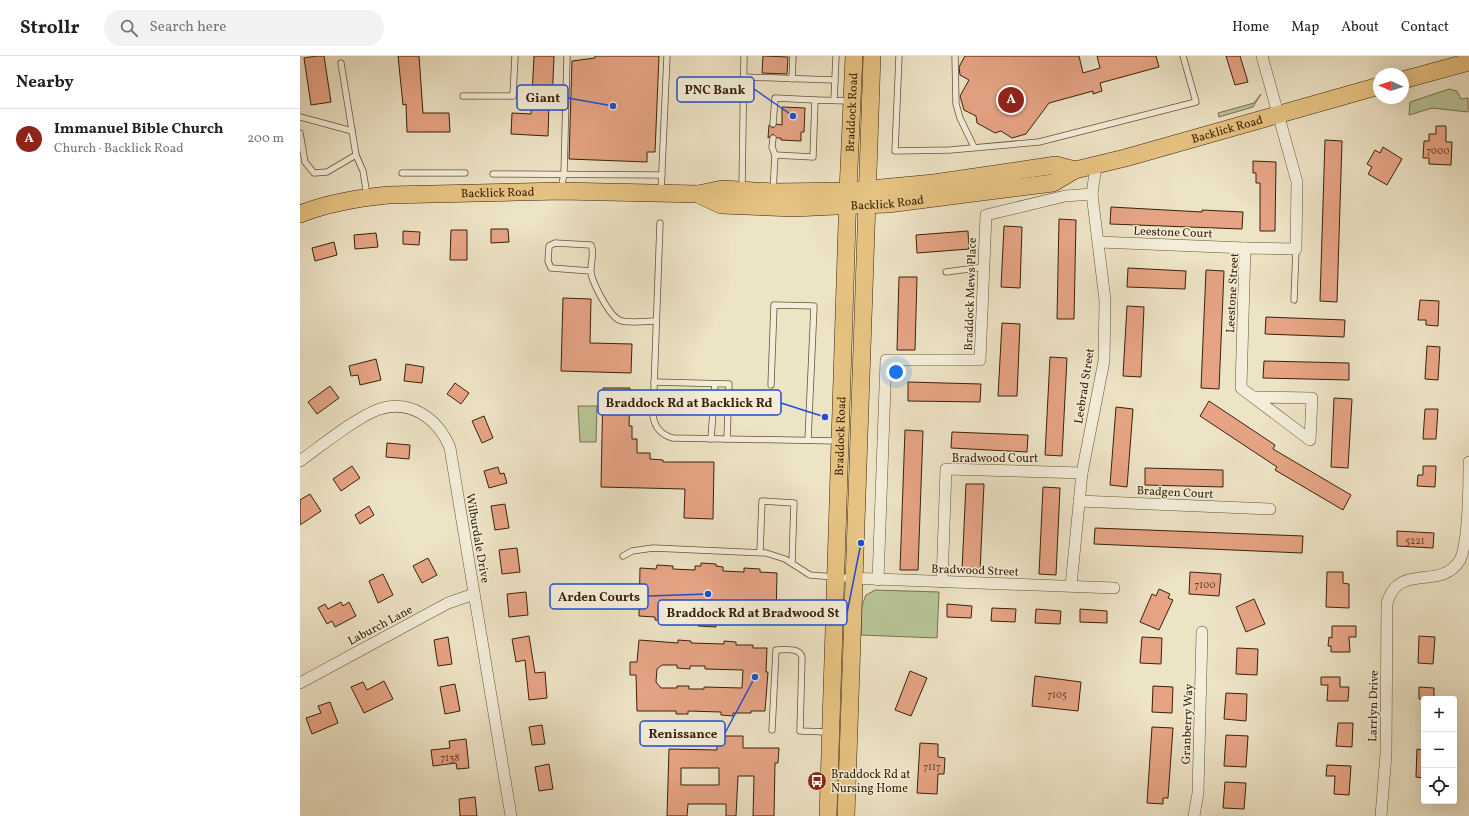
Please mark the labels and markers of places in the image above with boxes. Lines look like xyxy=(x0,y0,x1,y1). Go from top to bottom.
callout: PNC Bank xyxy=(677,77,754,102)
callout: Giant xyxy=(517,85,568,110)
pin: A xyxy=(998,85,1024,115)
callout: Braddock Rd at Backlick Rd xyxy=(598,390,781,415)
callout: Arden Courts xyxy=(550,584,648,609)
callout: Braddock Rd at Bradwood St xyxy=(658,600,847,625)
callout: Renissance xyxy=(640,721,725,746)
place label: Braddock Rd at Nursing Home xyxy=(831,767,911,797)
bus stop icon: Braddock Rd at Nursing Home xyxy=(806,770,828,792)

